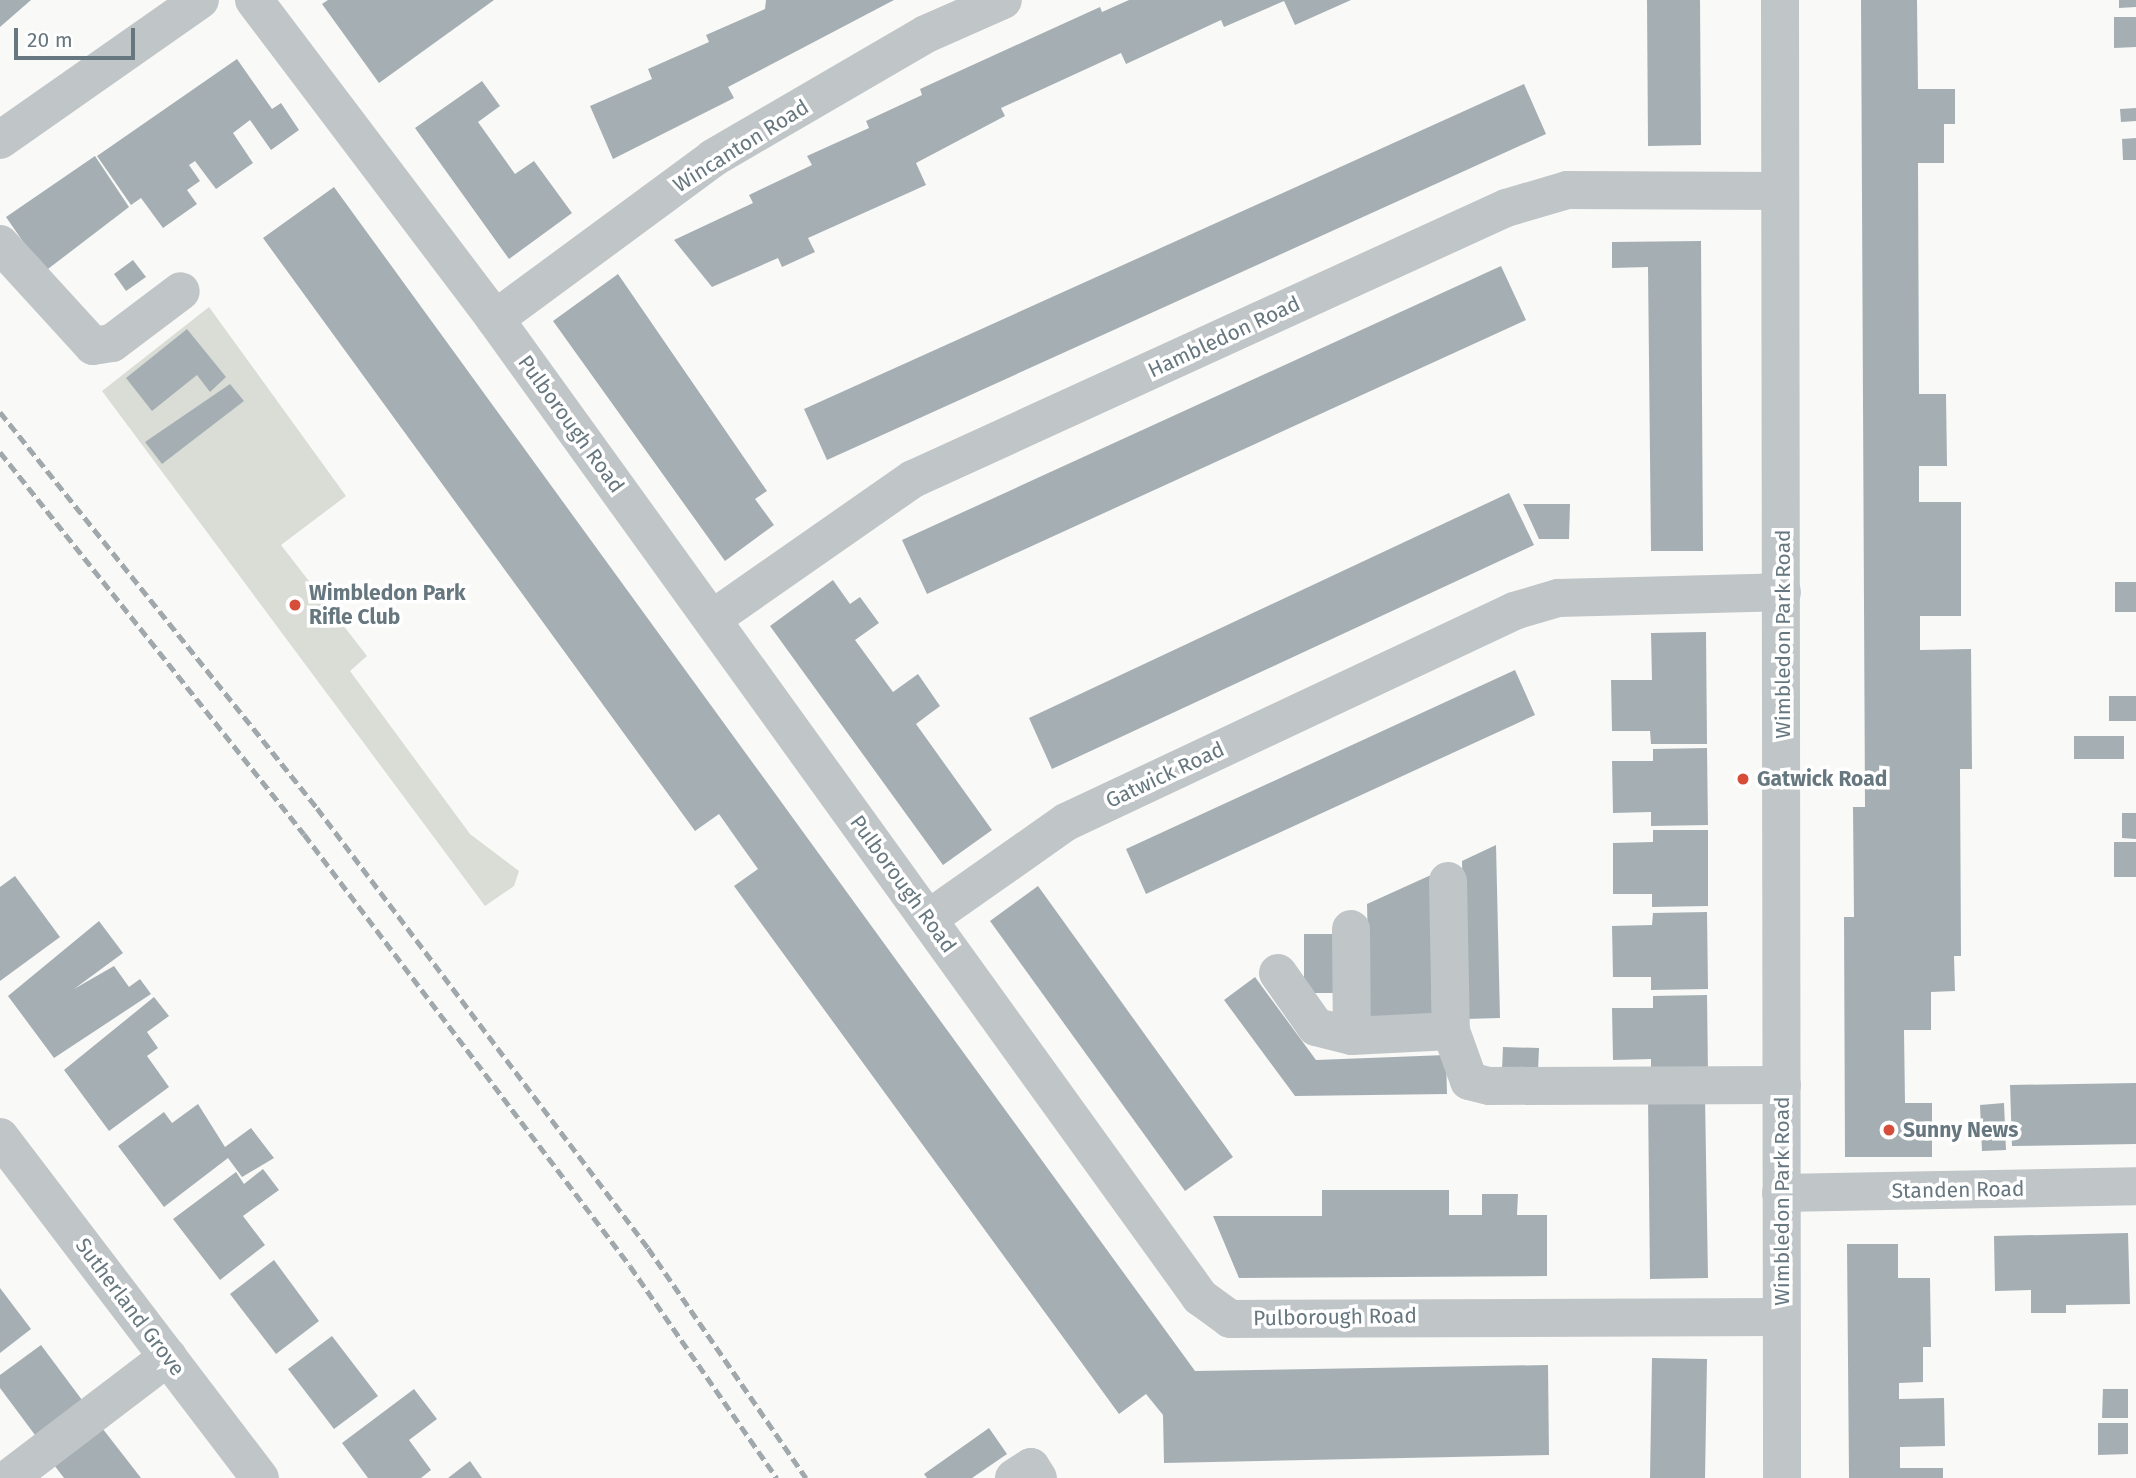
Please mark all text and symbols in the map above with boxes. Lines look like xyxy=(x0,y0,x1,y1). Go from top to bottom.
scale bar xyxy=(18,14,138,58)
text: 20 m xyxy=(27,27,73,53)
street label: Wincanton Road xyxy=(669,94,813,198)
street label: Hambledon Road xyxy=(1144,291,1304,383)
street label: Pulborough Road xyxy=(513,350,629,498)
street label: Wimbledon Park Road xyxy=(1770,529,1796,739)
place label: Wimbledon Park Rifle Club xyxy=(309,580,466,630)
marker: Wimbledon Park Rifle Club xyxy=(287,597,303,613)
street label: Gatwick Road xyxy=(1102,737,1228,813)
place label: Gatwick Road xyxy=(1757,766,1887,792)
marker: Gatwick Road xyxy=(1735,771,1751,787)
street label: Pulborough Road xyxy=(845,810,961,958)
street label: Wimbledon Park Road xyxy=(1769,1096,1795,1306)
place label: Sunny News xyxy=(1903,1117,2018,1143)
marker: Sunny News xyxy=(1881,1122,1897,1138)
street label: Standen Road xyxy=(1891,1176,2025,1204)
street label: Sutherland Grove xyxy=(70,1233,190,1381)
street label: Pulborough Road xyxy=(1253,1303,1417,1331)

